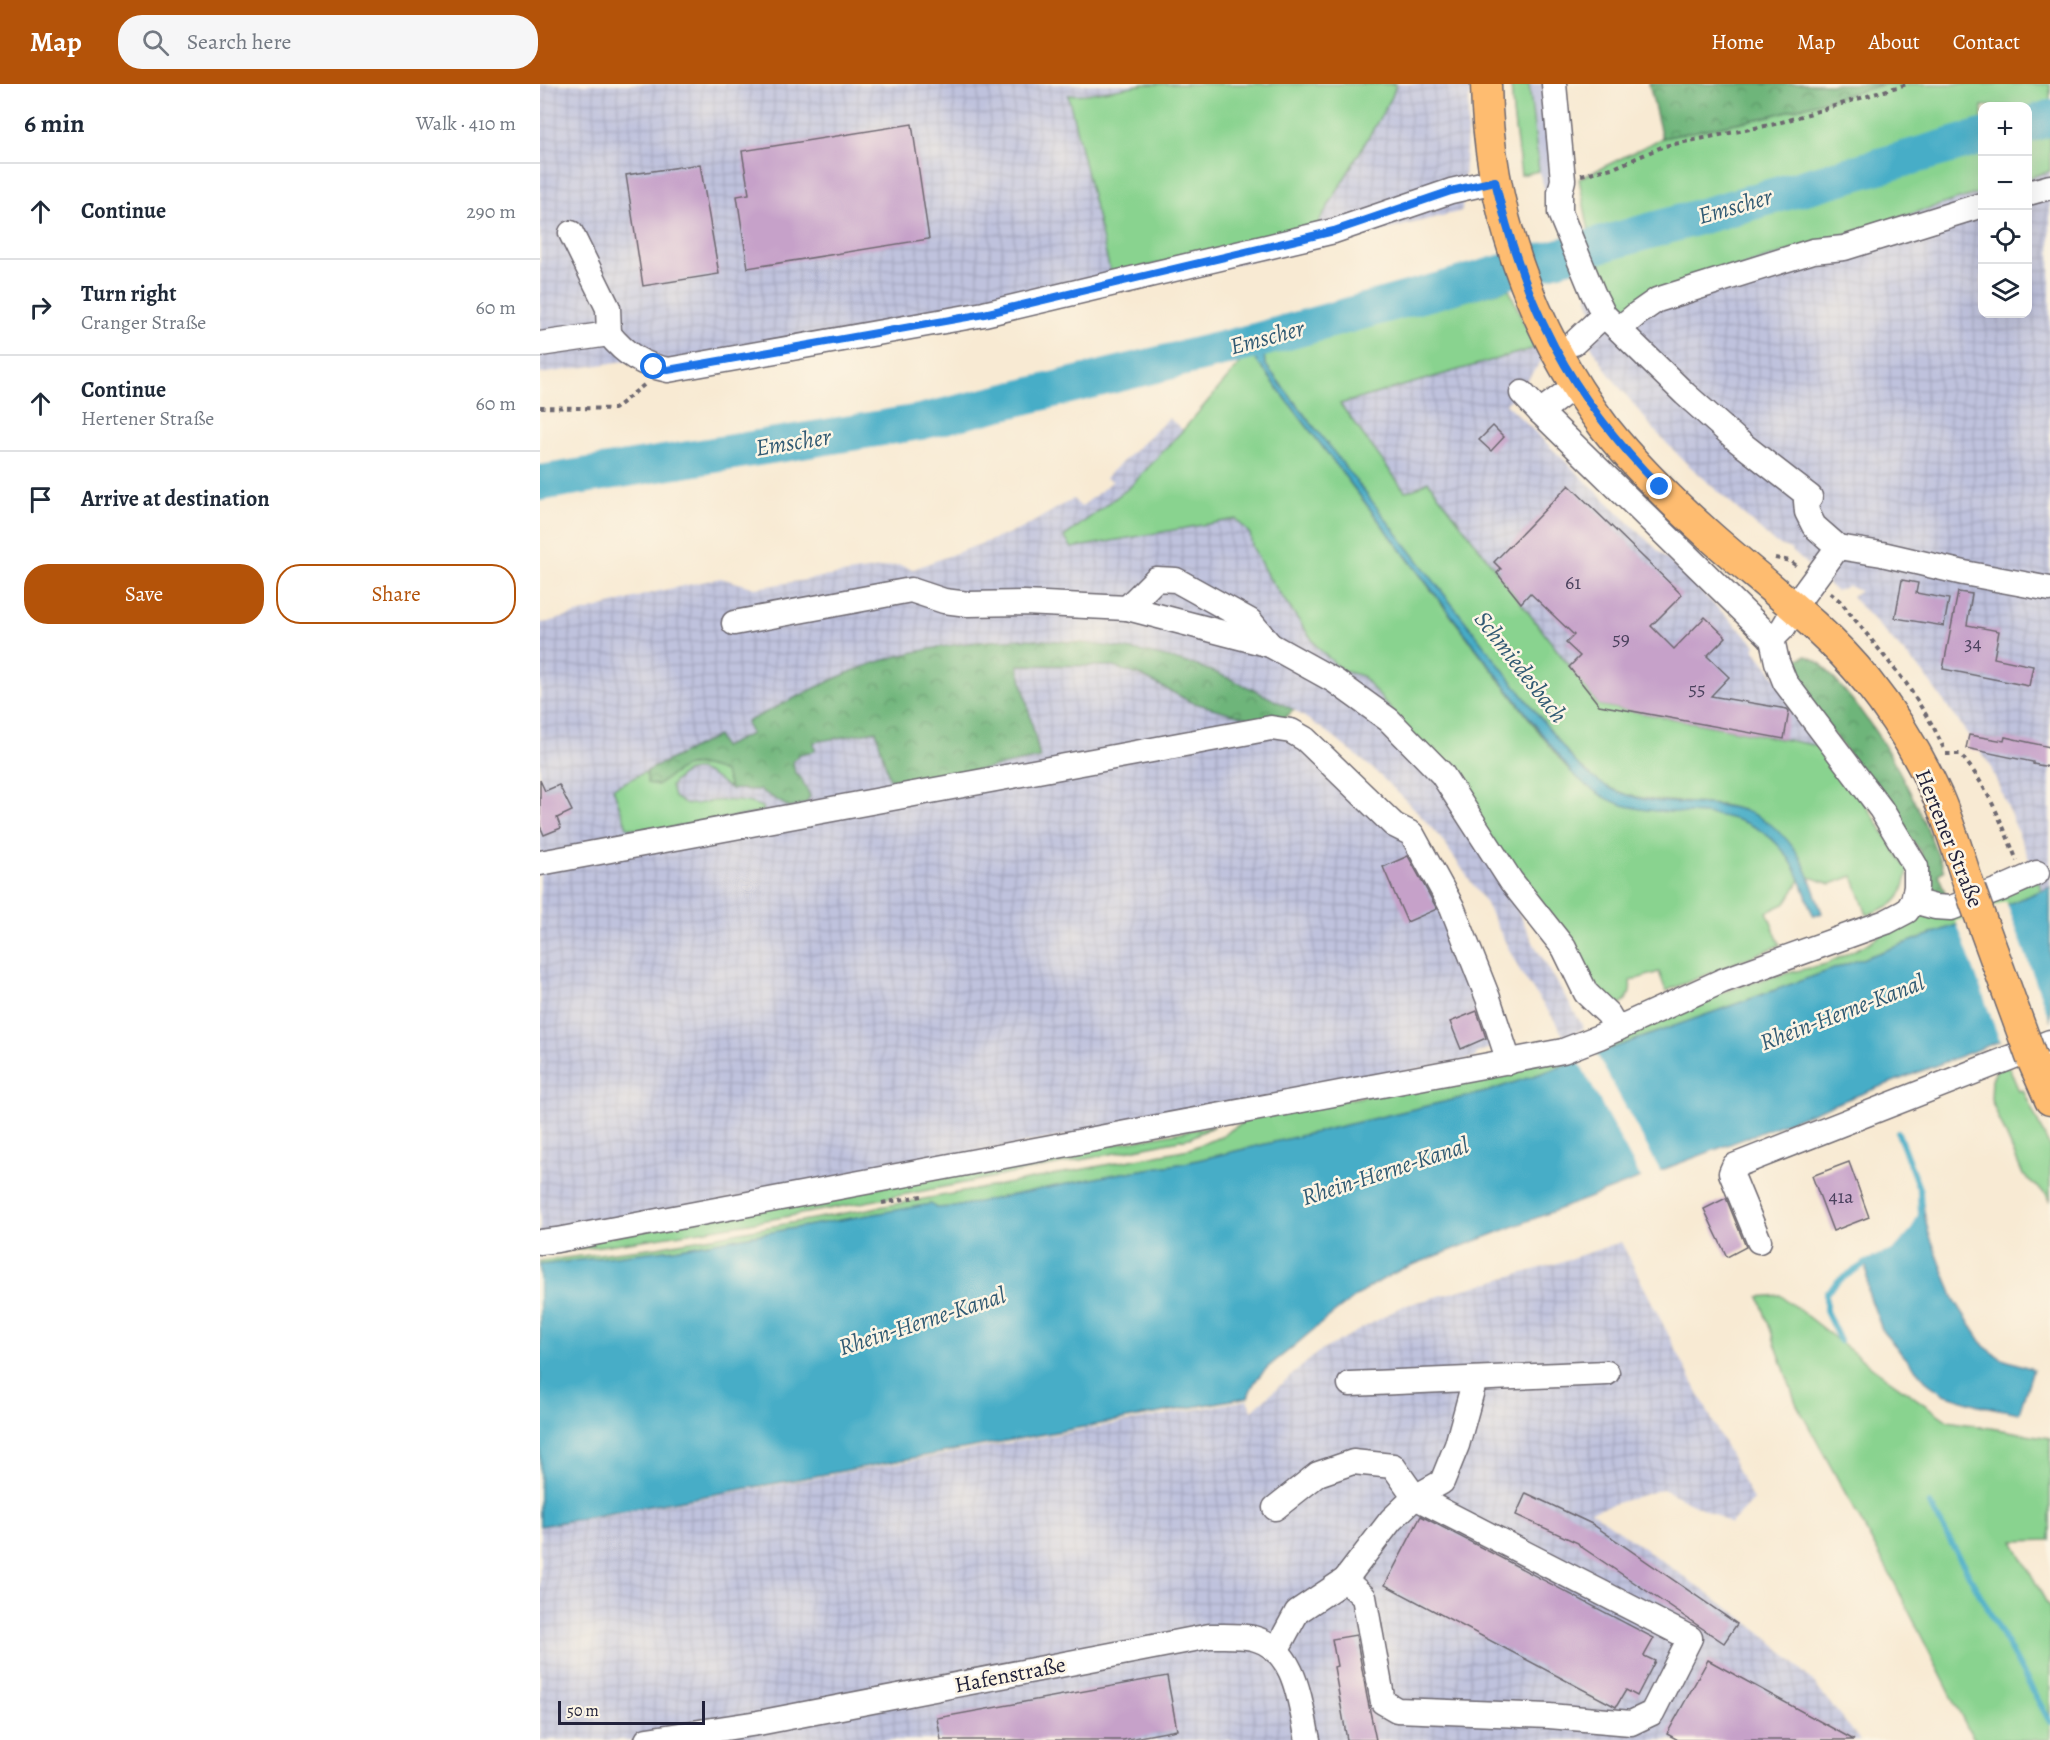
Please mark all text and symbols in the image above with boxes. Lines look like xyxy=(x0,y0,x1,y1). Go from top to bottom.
search box xyxy=(118,15,538,69)
text: Map xyxy=(30,23,82,61)
icon: search xyxy=(139,26,172,59)
text: Search here xyxy=(187,27,291,57)
text: Home xyxy=(1711,28,1764,56)
text: Map xyxy=(1797,28,1835,56)
text: About xyxy=(1868,28,1920,56)
text: Contact xyxy=(1953,28,2020,56)
map controls xyxy=(1978,102,2032,318)
button: + xyxy=(1978,102,2032,156)
text: 6 min xyxy=(24,106,85,141)
text: Walk · 410 m xyxy=(416,110,516,137)
button: − xyxy=(1978,156,2032,210)
water label: Emscher xyxy=(1694,180,1776,232)
icon: ahead xyxy=(24,195,57,228)
text: Continue xyxy=(81,196,166,226)
text: 290 m xyxy=(466,198,516,225)
button: locate xyxy=(1978,210,2032,264)
button: layers xyxy=(1978,264,2032,318)
text: Turn right xyxy=(81,279,177,309)
icon: right xyxy=(24,291,57,324)
text: 60 m xyxy=(476,294,516,321)
text: Cranger Straße xyxy=(81,309,206,336)
water label: Emscher xyxy=(1226,312,1308,362)
route start xyxy=(640,353,666,379)
text: Continue xyxy=(81,375,166,405)
icon: ahead xyxy=(24,387,57,420)
text: 60 m xyxy=(476,390,516,417)
text: Hertener Straße xyxy=(81,405,214,432)
water label: Emscher xyxy=(753,420,834,464)
route end xyxy=(1646,473,1672,499)
icon: arrive xyxy=(24,483,57,516)
text: Arrive at destination xyxy=(81,484,270,514)
button: Save xyxy=(24,564,264,624)
button: Share xyxy=(276,564,516,624)
house number: 61 xyxy=(1565,569,1581,596)
water label: Schmiedesbach xyxy=(1467,604,1575,730)
house number: 59 xyxy=(1612,625,1630,652)
house number: 34 xyxy=(1964,630,1982,657)
house number: 55 xyxy=(1688,675,1706,702)
street label: Hertener Straße xyxy=(1908,765,1990,912)
water label: Rhein-Herne-Kanal xyxy=(1755,966,1929,1058)
water label: Rhein-Herne-Kanal xyxy=(1297,1129,1473,1213)
house number: 41a xyxy=(1828,1183,1854,1210)
water label: Rhein-Herne-Kanal xyxy=(834,1279,1010,1363)
street label: Hafenstraße xyxy=(952,1650,1068,1700)
scale bar xyxy=(558,1698,705,1726)
text: 50 m xyxy=(567,1700,599,1722)

